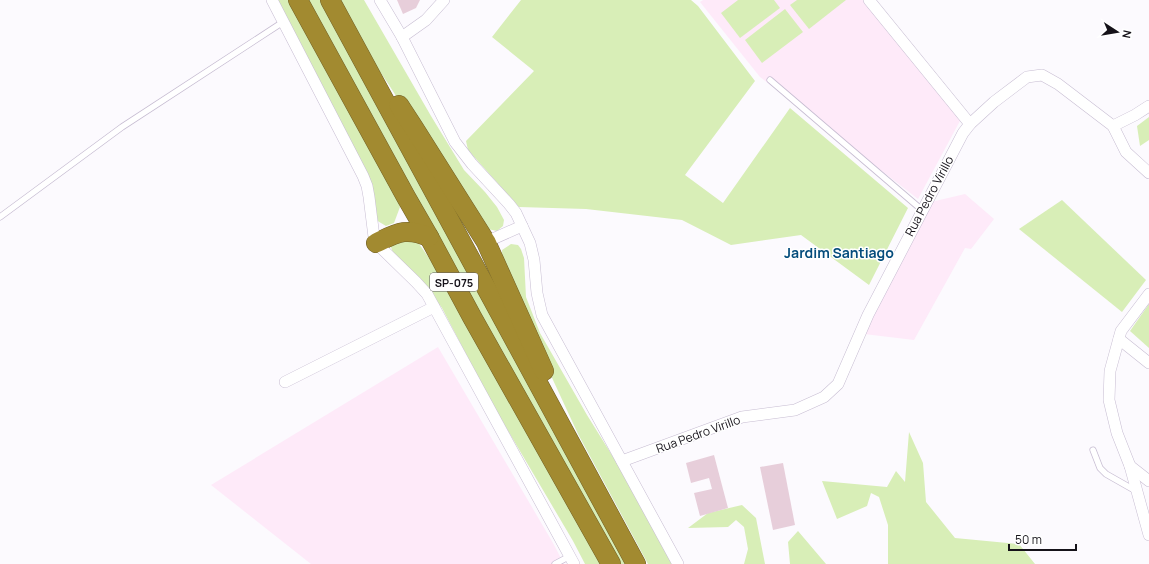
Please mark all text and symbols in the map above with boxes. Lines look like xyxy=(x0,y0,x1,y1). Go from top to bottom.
north arrow xyxy=(1097,12,1137,52)
text: N xyxy=(1119,29,1135,40)
street label: Rua Pedro Virillo xyxy=(901,153,957,239)
district label: Jardim Santiago xyxy=(784,243,894,262)
road number: SP-075 xyxy=(430,273,478,291)
street label: Rua Pedro Virillo xyxy=(654,411,742,457)
scale bar xyxy=(1009,526,1076,552)
text: 50 m xyxy=(1015,531,1042,548)

